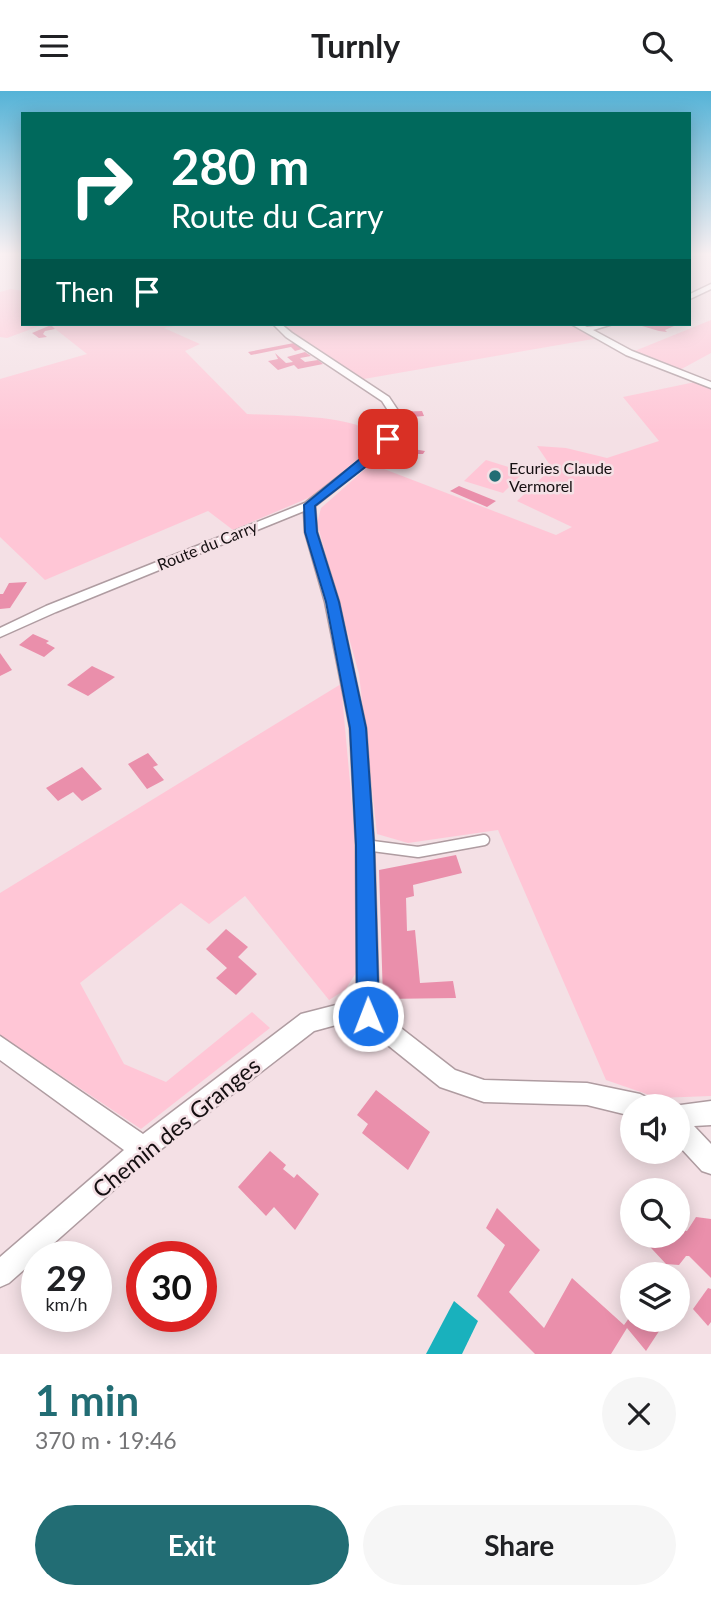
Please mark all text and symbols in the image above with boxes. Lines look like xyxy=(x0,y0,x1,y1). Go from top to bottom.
text: Turnly xyxy=(311,26,400,65)
icon: menu xyxy=(35,27,73,65)
icon: search xyxy=(638,27,676,65)
text: 280 m xyxy=(171,137,309,195)
icon: right xyxy=(56,140,147,231)
text: Route du Carry xyxy=(171,196,384,235)
icon: arrive xyxy=(128,273,166,311)
text: Then xyxy=(56,276,114,308)
pin xyxy=(358,409,418,469)
icon: arrive xyxy=(369,420,407,458)
place label: Ecuries Claude Vermorel xyxy=(509,458,612,495)
marker: Ecuries Claude Vermorel xyxy=(487,468,503,484)
street label: Route du Carry xyxy=(154,516,261,574)
position arrow xyxy=(331,979,405,1053)
street label: Chemin des Granges xyxy=(87,1051,265,1203)
map controls xyxy=(620,1094,690,1332)
button: sound xyxy=(620,1094,690,1164)
button: search xyxy=(620,1178,690,1248)
speed limit sign: 30 xyxy=(126,1241,217,1332)
text: 29 xyxy=(46,1256,87,1298)
button: layers xyxy=(620,1262,690,1332)
text: km/h xyxy=(45,1293,88,1315)
text: 1 min xyxy=(35,1375,139,1425)
button: close xyxy=(602,1377,676,1451)
text: 370 m · 19:46 xyxy=(35,1426,177,1454)
button: Exit xyxy=(35,1505,349,1585)
button: Share xyxy=(363,1505,676,1585)

